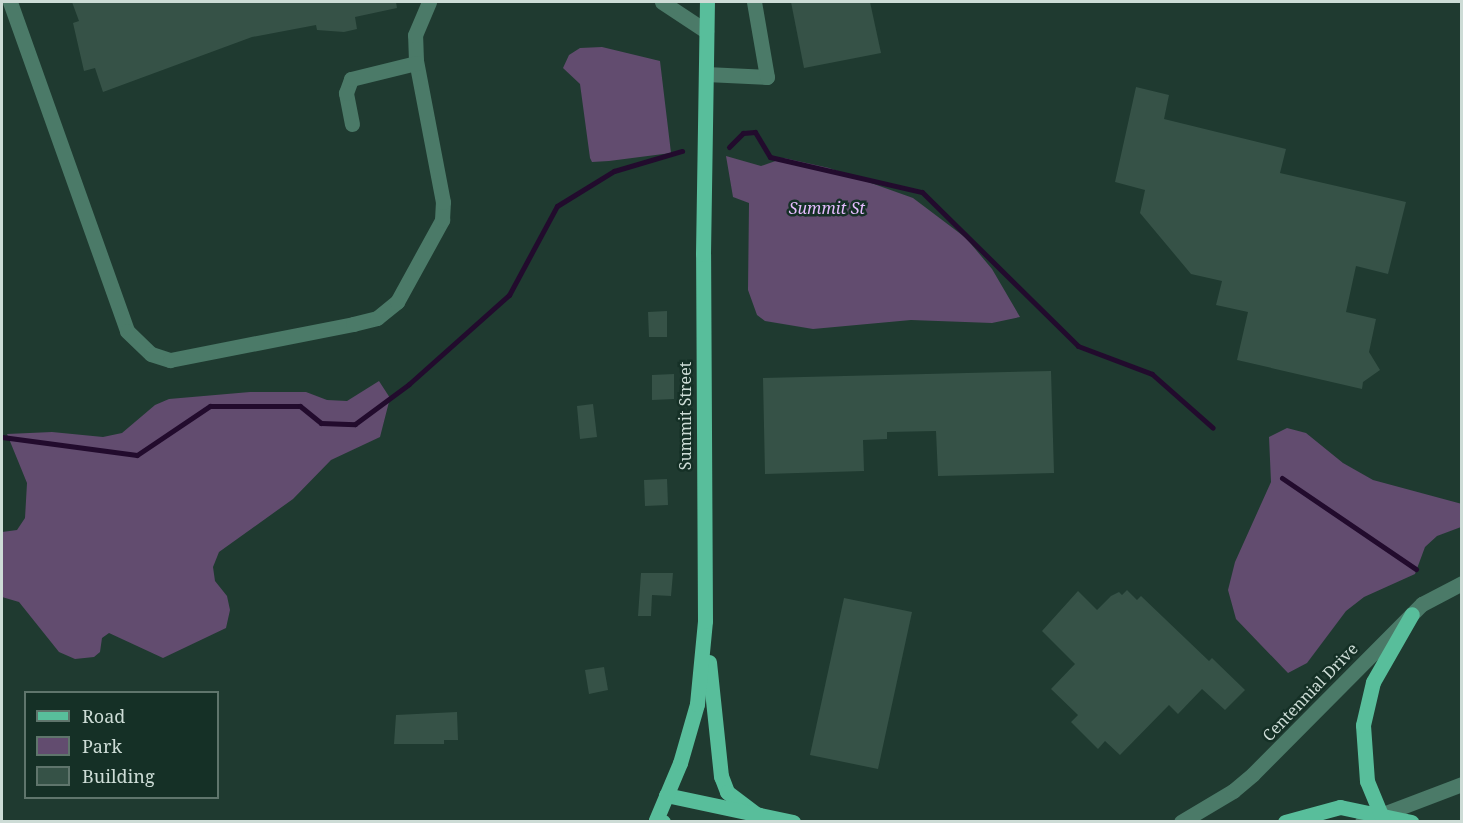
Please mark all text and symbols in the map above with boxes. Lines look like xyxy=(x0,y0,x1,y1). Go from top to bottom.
park label: Summit St xyxy=(789,198,865,218)
street label: Summit Street xyxy=(675,362,695,470)
street label: Centennial Drive xyxy=(1258,639,1362,745)
legend xyxy=(24,691,219,799)
text: Road xyxy=(82,704,125,728)
text: Park xyxy=(82,734,122,758)
text: Building xyxy=(82,764,155,788)

